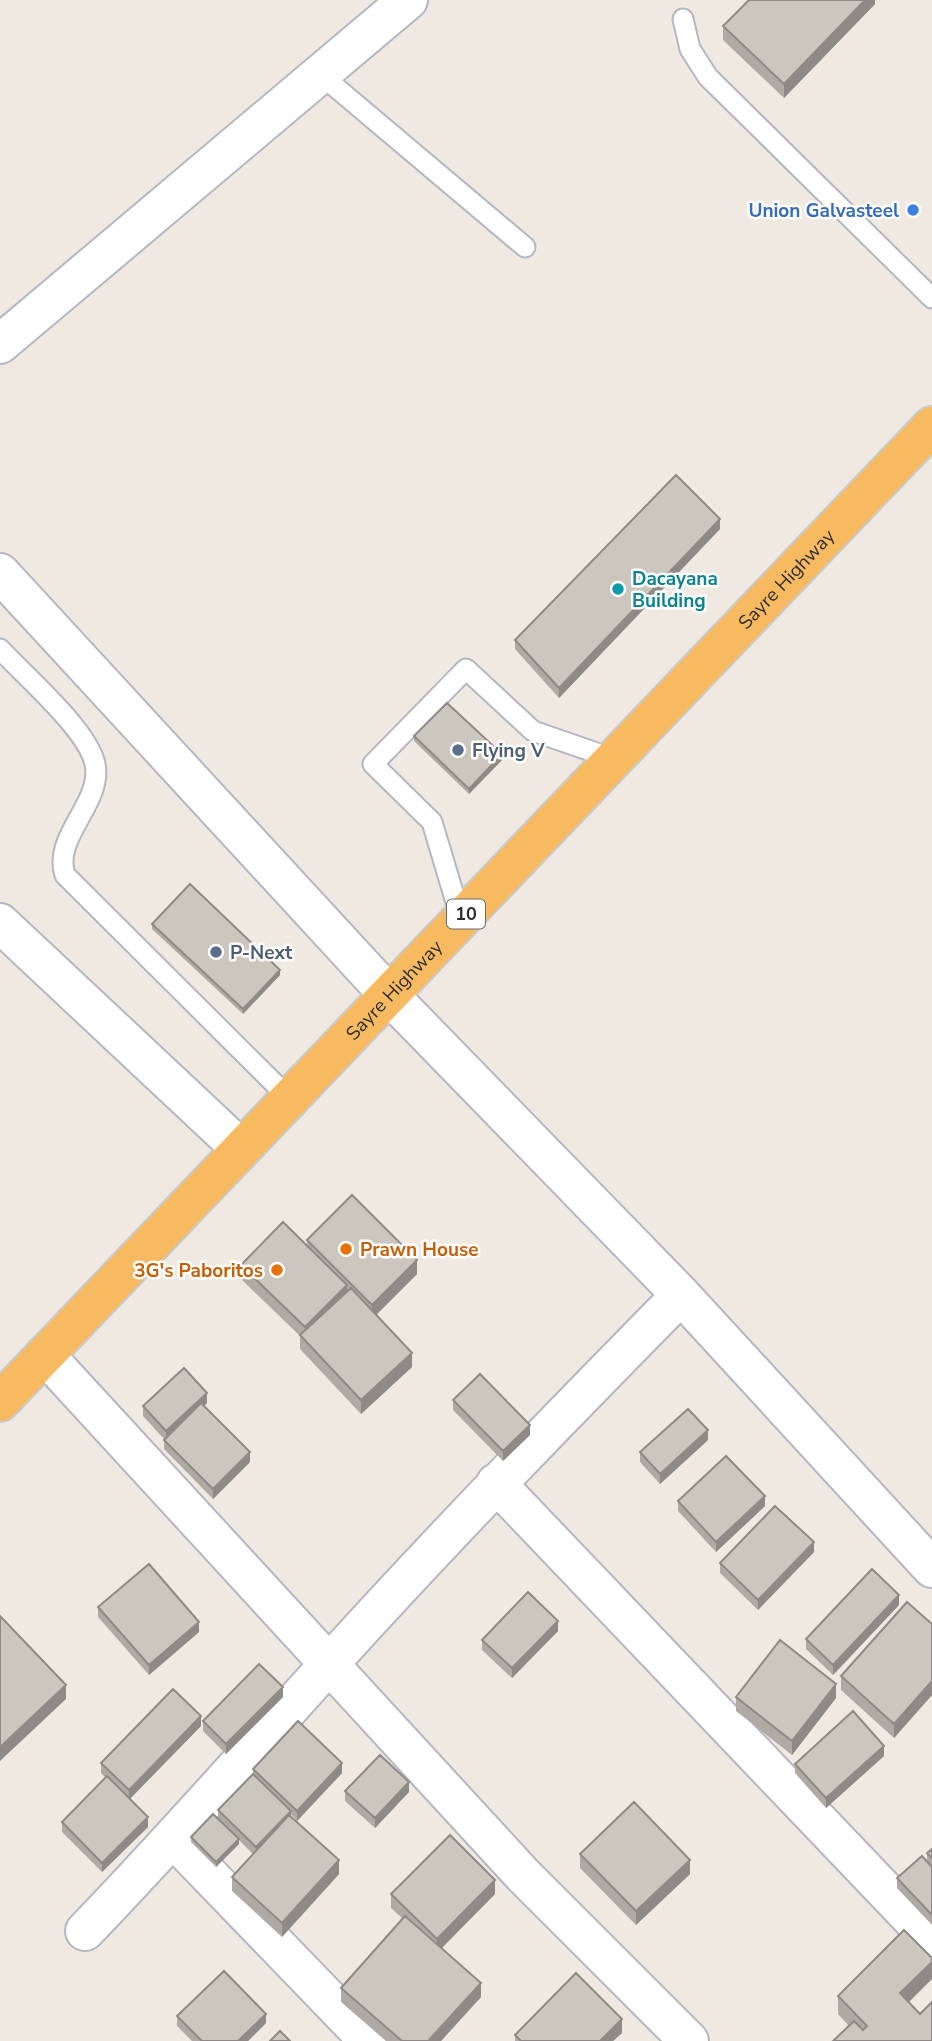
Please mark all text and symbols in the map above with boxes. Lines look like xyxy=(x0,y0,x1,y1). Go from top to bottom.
place label: Union Galvasteel xyxy=(748,198,899,224)
marker: Union Galvasteel xyxy=(905,202,921,218)
street label: Sayre Highway xyxy=(733,524,841,635)
place label: Dacayana Building xyxy=(632,566,718,614)
marker: Dacayana Building xyxy=(610,581,626,597)
place label: Flying V xyxy=(472,738,545,764)
marker: Flying V xyxy=(450,742,466,758)
road number: 10 xyxy=(447,900,485,929)
street label: Sayre Highway xyxy=(340,935,449,1046)
place label: P-Next xyxy=(230,940,293,966)
marker: P-Next xyxy=(208,944,224,960)
place label: Prawn House xyxy=(360,1237,479,1263)
marker: Prawn House xyxy=(338,1241,354,1257)
place label: 3G's Paboritos xyxy=(134,1258,263,1284)
marker: 3G's Paboritos xyxy=(269,1262,285,1278)

